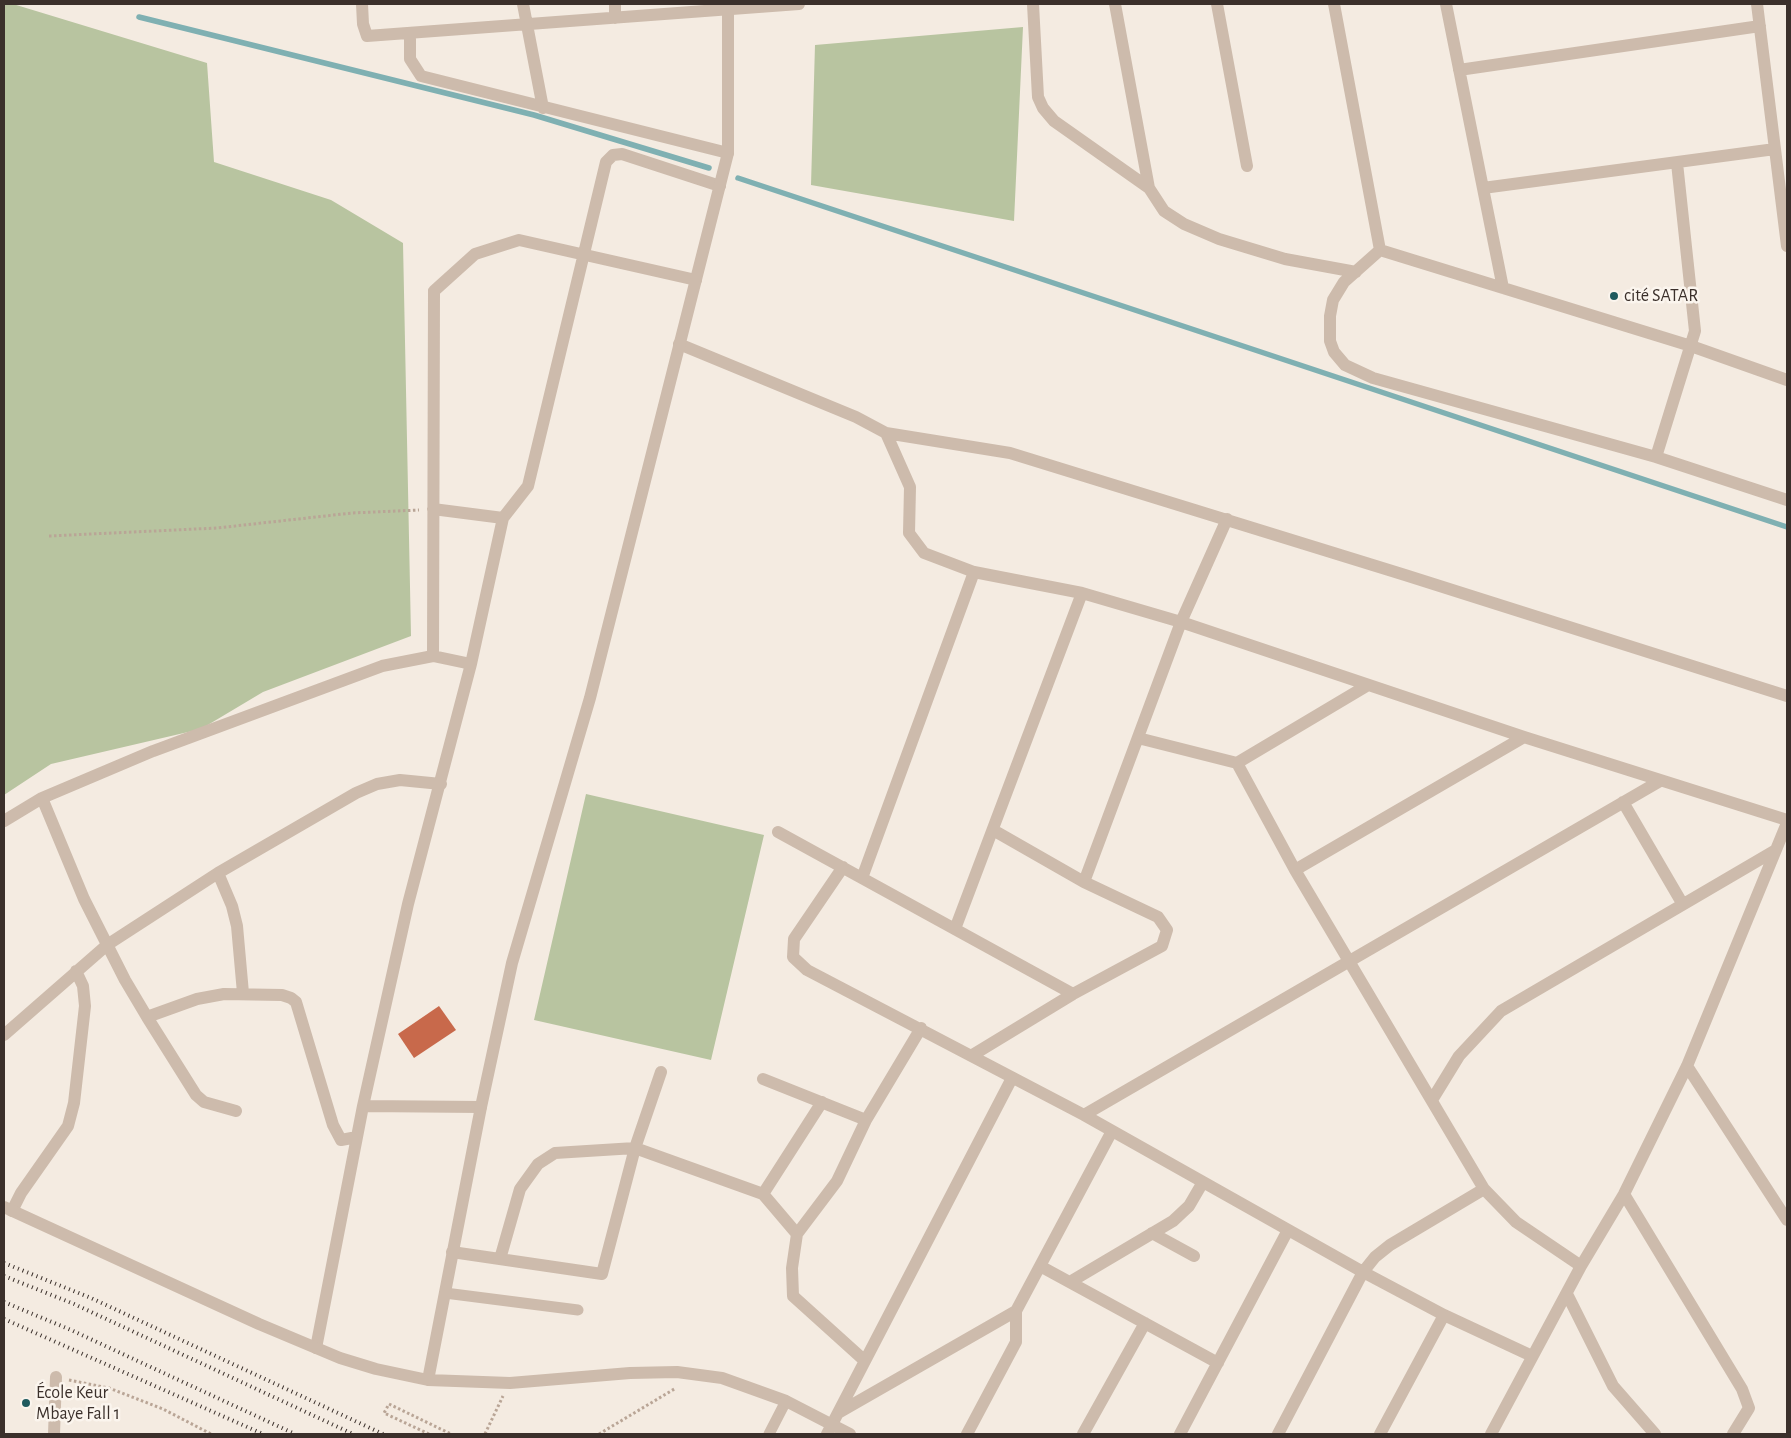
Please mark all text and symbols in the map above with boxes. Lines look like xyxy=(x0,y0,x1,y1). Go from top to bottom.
place label: cité SATAR xyxy=(1624,285,1698,307)
marker: cité SATAR xyxy=(1608,290,1620,302)
place label: École Keur Mbaye Fall 1 xyxy=(36,1382,120,1425)
marker: École Keur Mbaye Fall 1 xyxy=(20,1397,32,1409)

